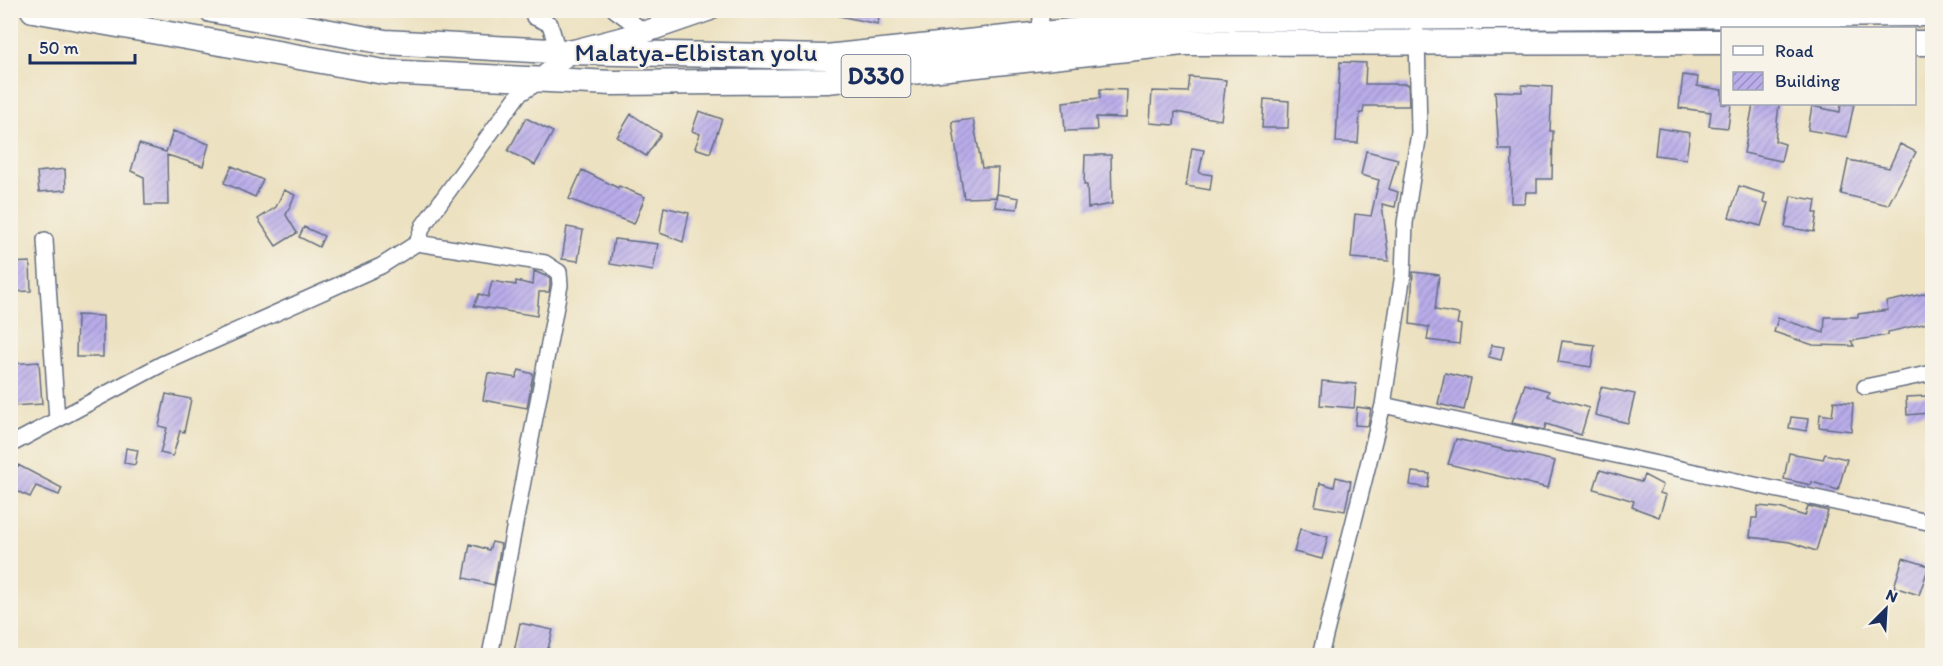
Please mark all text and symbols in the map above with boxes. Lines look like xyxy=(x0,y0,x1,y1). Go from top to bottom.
scale bar xyxy=(30,27,135,65)
legend xyxy=(1721,27,1916,105)
street label: Malatya-Elbistan yolu xyxy=(574,36,818,68)
text: 50 m xyxy=(39,37,79,59)
text: Road xyxy=(1775,40,1814,62)
road number: D330 xyxy=(842,55,910,97)
text: Building xyxy=(1775,70,1841,92)
north arrow xyxy=(1856,579,1916,639)
text: N xyxy=(1883,585,1901,607)

